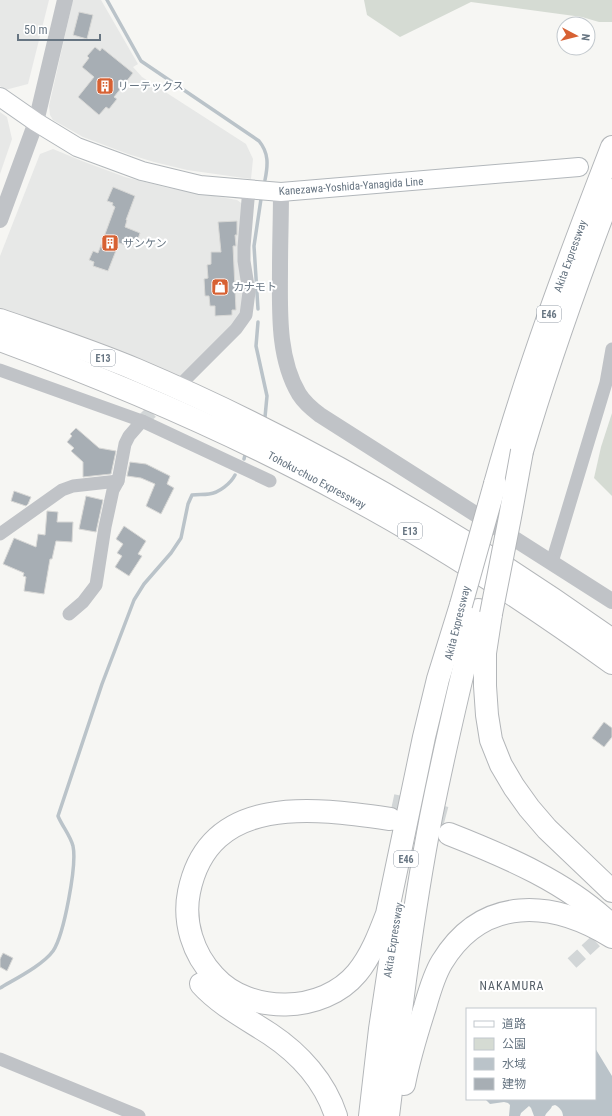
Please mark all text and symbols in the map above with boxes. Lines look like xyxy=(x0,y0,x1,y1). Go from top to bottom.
scale bar xyxy=(18,16,100,42)
north arrow xyxy=(556,16,596,56)
text: 50 m xyxy=(24,23,48,37)
text: N xyxy=(579,33,592,42)
building icon: リーテックス xyxy=(95,76,115,96)
place label: リーテックス xyxy=(118,80,184,93)
street label: Kanezawa-Yoshida-Yanagida Line xyxy=(278,175,424,198)
street label: Akita Expressway xyxy=(551,218,590,294)
building icon: サンケン xyxy=(100,233,120,253)
place label: サンケン xyxy=(123,237,167,250)
shop icon: カナモト xyxy=(210,277,230,297)
place label: カナモト xyxy=(233,281,277,294)
road number: E46 xyxy=(537,306,561,322)
road number: E13 xyxy=(91,350,115,366)
street label: Tohoku-chuo Expressway xyxy=(265,449,368,512)
road number: E13 xyxy=(398,523,422,539)
street label: Akita Expressway xyxy=(442,584,473,662)
road number: E46 xyxy=(394,851,418,867)
street label: Akita Expressway xyxy=(381,901,406,979)
district label: NAKAMURA xyxy=(479,979,545,993)
legend xyxy=(466,1008,596,1100)
text: 道路 xyxy=(502,1017,526,1031)
text: 公園 xyxy=(502,1037,526,1051)
text: 水域 xyxy=(502,1057,526,1071)
text: 建物 xyxy=(502,1077,526,1091)

